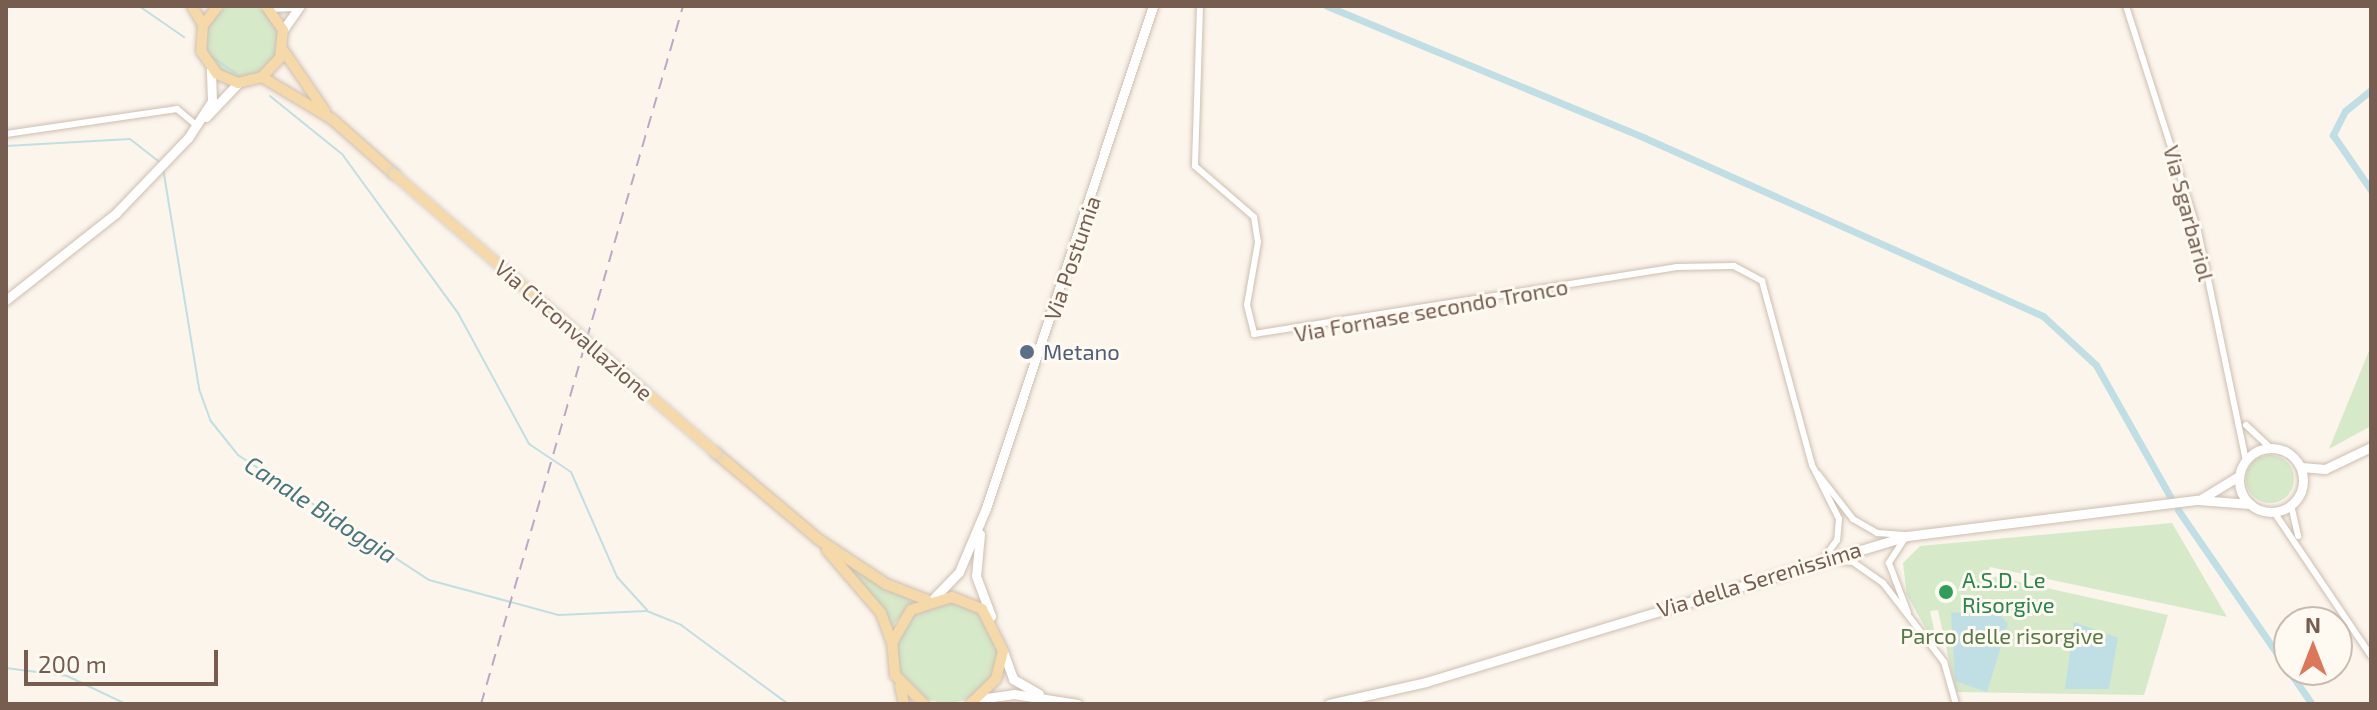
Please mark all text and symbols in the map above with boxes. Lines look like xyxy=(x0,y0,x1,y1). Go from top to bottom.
street label: Via Sgarbariol xyxy=(2158,142,2220,284)
street label: Via Postumia xyxy=(1038,192,1106,324)
street label: Via Circonvallazione xyxy=(490,254,658,406)
street label: Via Fornase secondo Tronco xyxy=(1292,273,1570,347)
place label: Metano xyxy=(1043,339,1120,365)
marker: Metano xyxy=(1018,343,1036,361)
water label: Canale Bidoggia xyxy=(240,449,402,569)
street label: Via della Serenissima xyxy=(1654,535,1864,623)
place label: A.S.D. Le Risorgive xyxy=(1962,566,2055,618)
marker: A.S.D. Le Risorgive xyxy=(1937,583,1955,601)
north arrow xyxy=(2273,606,2353,686)
text: N xyxy=(2305,611,2321,637)
park label: Parco delle risorgive xyxy=(1900,623,2104,649)
scale bar xyxy=(28,634,222,684)
text: 200 m xyxy=(38,649,107,678)

